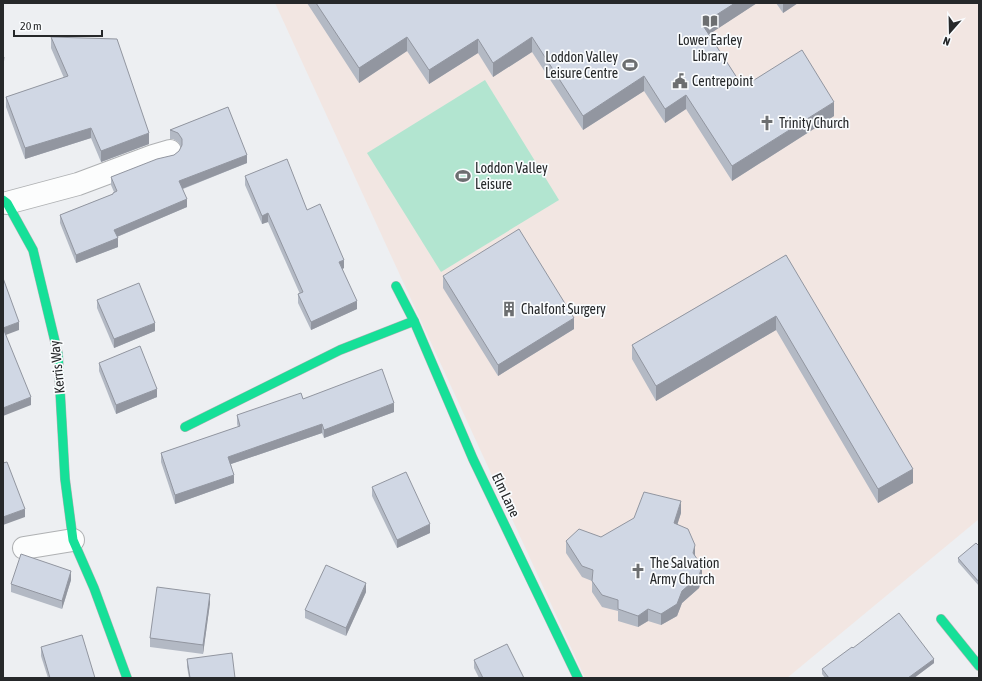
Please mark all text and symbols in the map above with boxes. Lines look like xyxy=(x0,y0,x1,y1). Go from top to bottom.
scale bar xyxy=(14,12,102,38)
library icon: Lower Earley Library xyxy=(701,12,719,30)
north arrow xyxy=(930,12,970,52)
text: 20 m xyxy=(20,19,42,33)
place label: Lower Earley Library xyxy=(678,32,743,64)
text: N xyxy=(941,35,952,48)
place label: Loddon Valley Leisure Centre xyxy=(545,49,618,81)
sports icon: Loddon Valley Leisure Centre xyxy=(621,56,639,74)
public building icon: Centrepoint xyxy=(671,72,689,90)
place label: Centrepoint xyxy=(692,73,753,89)
church icon: Trinity Church xyxy=(758,114,776,132)
place label: Trinity Church xyxy=(779,115,849,131)
place label: Loddon Valley Leisure xyxy=(475,160,548,192)
sports icon: Loddon Valley Leisure xyxy=(454,167,472,185)
building icon: Chalfont Surgery xyxy=(500,300,518,318)
place label: Chalfont Surgery xyxy=(521,301,606,317)
street label: Kerris Way xyxy=(46,339,68,394)
street label: Elm Lane xyxy=(489,470,523,520)
place label: The Salvation Army Church xyxy=(650,555,720,587)
church icon: The Salvation Army Church xyxy=(629,562,647,580)

